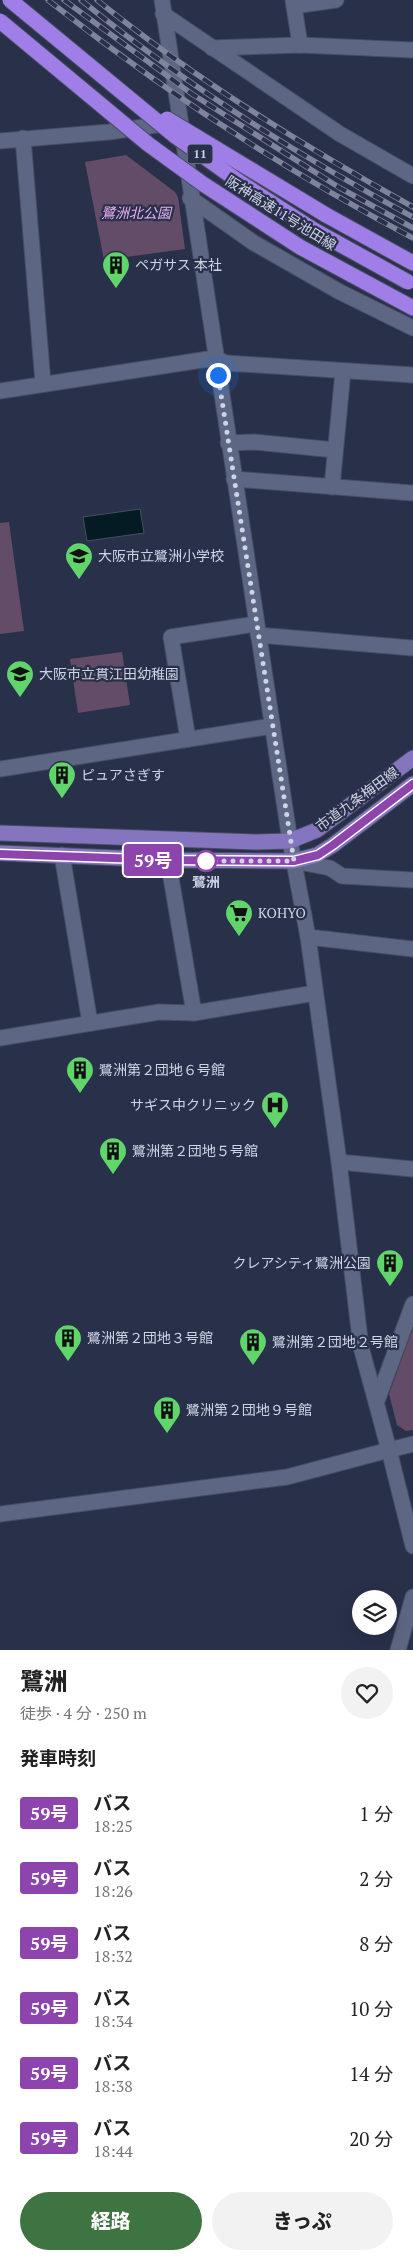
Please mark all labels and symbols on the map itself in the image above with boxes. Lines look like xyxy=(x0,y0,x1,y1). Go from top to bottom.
road number: 11 xyxy=(188,144,212,164)
street label: 阪神高速11号池田線 xyxy=(222,171,340,254)
park label: 鷺洲北公園 xyxy=(101,203,173,222)
building icon: ペガサス 本社 xyxy=(101,250,131,289)
place label: ペガサス 本社 xyxy=(135,255,222,274)
your location xyxy=(206,363,231,388)
school or university icon: 大阪市立鷺洲小学校 xyxy=(64,541,94,580)
place label: 大阪市立鷺洲小学校 xyxy=(98,546,224,565)
school or university icon: 大阪市立貫江田幼稚園 xyxy=(5,659,35,698)
place label: 大阪市立貫江田幼稚園 xyxy=(39,664,179,683)
building icon: ピュアさぎす xyxy=(47,760,77,799)
street label: 市道九条梅田線 xyxy=(311,762,402,835)
place label: ピュアさぎす xyxy=(81,765,165,784)
line badge: 59号 xyxy=(124,844,182,876)
marker: 鷺洲 xyxy=(195,850,217,872)
place label: 鷺洲 xyxy=(192,872,220,891)
supermarket icon: KOHYO xyxy=(224,898,254,937)
place label: KOHYO xyxy=(258,903,306,922)
building icon: 鷺洲第２団地６号館 xyxy=(65,1055,95,1094)
place label: 鷺洲第２団地６号館 xyxy=(99,1060,225,1079)
hospital icon: サギス中クリニック xyxy=(260,1090,290,1129)
place label: サギス中クリニック xyxy=(130,1095,256,1114)
building icon: 鷺洲第２団地５号館 xyxy=(98,1136,128,1175)
place label: 鷺洲第２団地５号館 xyxy=(132,1141,258,1160)
building icon: クレアシティ鷺洲公園 xyxy=(375,1248,405,1287)
place label: クレアシティ鷺洲公園 xyxy=(232,1253,371,1272)
building icon: 鷺洲第２団地３号館 xyxy=(53,1323,83,1362)
building icon: 鷺洲第２団地２号館 xyxy=(238,1327,268,1366)
place label: 鷺洲第２団地３号館 xyxy=(87,1328,213,1347)
place label: 鷺洲第２団地２号館 xyxy=(272,1332,398,1351)
building icon: 鷺洲第２団地９号館 xyxy=(152,1395,182,1434)
place label: 鷺洲第２団地９号館 xyxy=(186,1400,312,1419)

